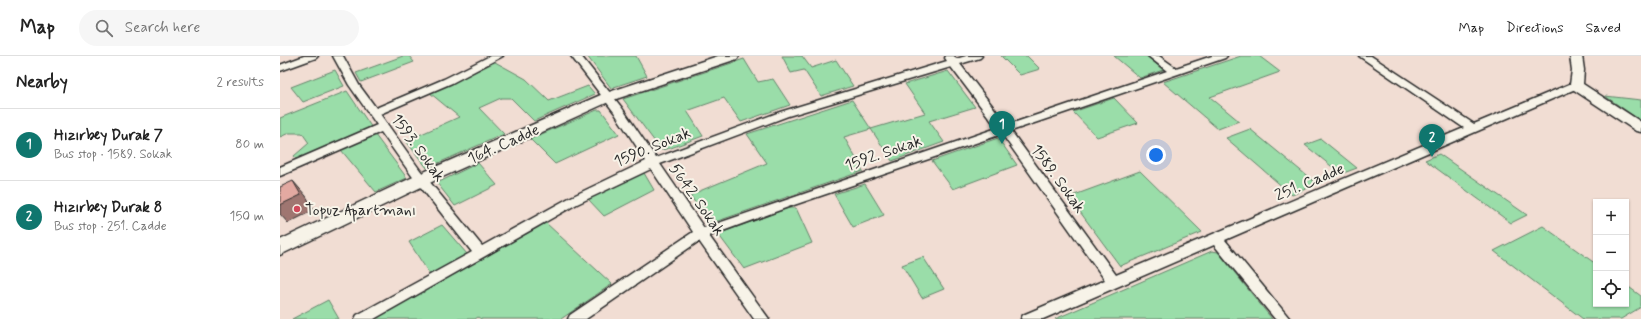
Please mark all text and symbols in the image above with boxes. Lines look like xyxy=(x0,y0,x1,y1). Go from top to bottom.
search box xyxy=(79,10,359,46)
text: Map xyxy=(20,15,55,40)
icon: search xyxy=(93,17,115,39)
text: Search here xyxy=(125,18,200,38)
text: Map xyxy=(1458,19,1484,37)
text: Directions xyxy=(1506,19,1564,37)
text: Saved xyxy=(1586,19,1621,37)
text: Nearby xyxy=(16,71,68,93)
text: 2 results xyxy=(217,74,264,91)
street label: 1593. Sokak xyxy=(386,110,450,186)
pin: 1 xyxy=(989,111,1015,144)
street label: 164. Cadde xyxy=(464,119,543,169)
street label: 1590. Sokak xyxy=(611,122,694,172)
pin: 2 xyxy=(1419,124,1445,157)
text: Hızırbey Durak 7 xyxy=(54,126,163,146)
street label: 1592. Sokak xyxy=(842,130,925,176)
text: 1 xyxy=(26,136,32,153)
text: 80 m xyxy=(235,136,264,153)
street label: 1589. Sokak xyxy=(1026,140,1090,218)
your location xyxy=(1146,145,1166,165)
text: Bus stop · 1589. Sokak xyxy=(54,146,172,163)
street label: 251. Cadde xyxy=(1272,158,1347,206)
street label: 5642. Sokak xyxy=(664,159,729,240)
text: Hızırbey Durak 8 xyxy=(54,198,162,218)
map controls xyxy=(1593,199,1629,307)
button: + xyxy=(1593,199,1629,235)
place label: Topuz Apartmanı xyxy=(305,200,416,222)
marker: Topuz Apartmanı xyxy=(292,204,302,214)
text: 2 xyxy=(26,208,32,225)
text: 150 m xyxy=(230,208,264,225)
text: Bus stop · 251. Cadde xyxy=(54,218,167,235)
button: − xyxy=(1593,235,1629,271)
button: locate xyxy=(1593,271,1629,307)

